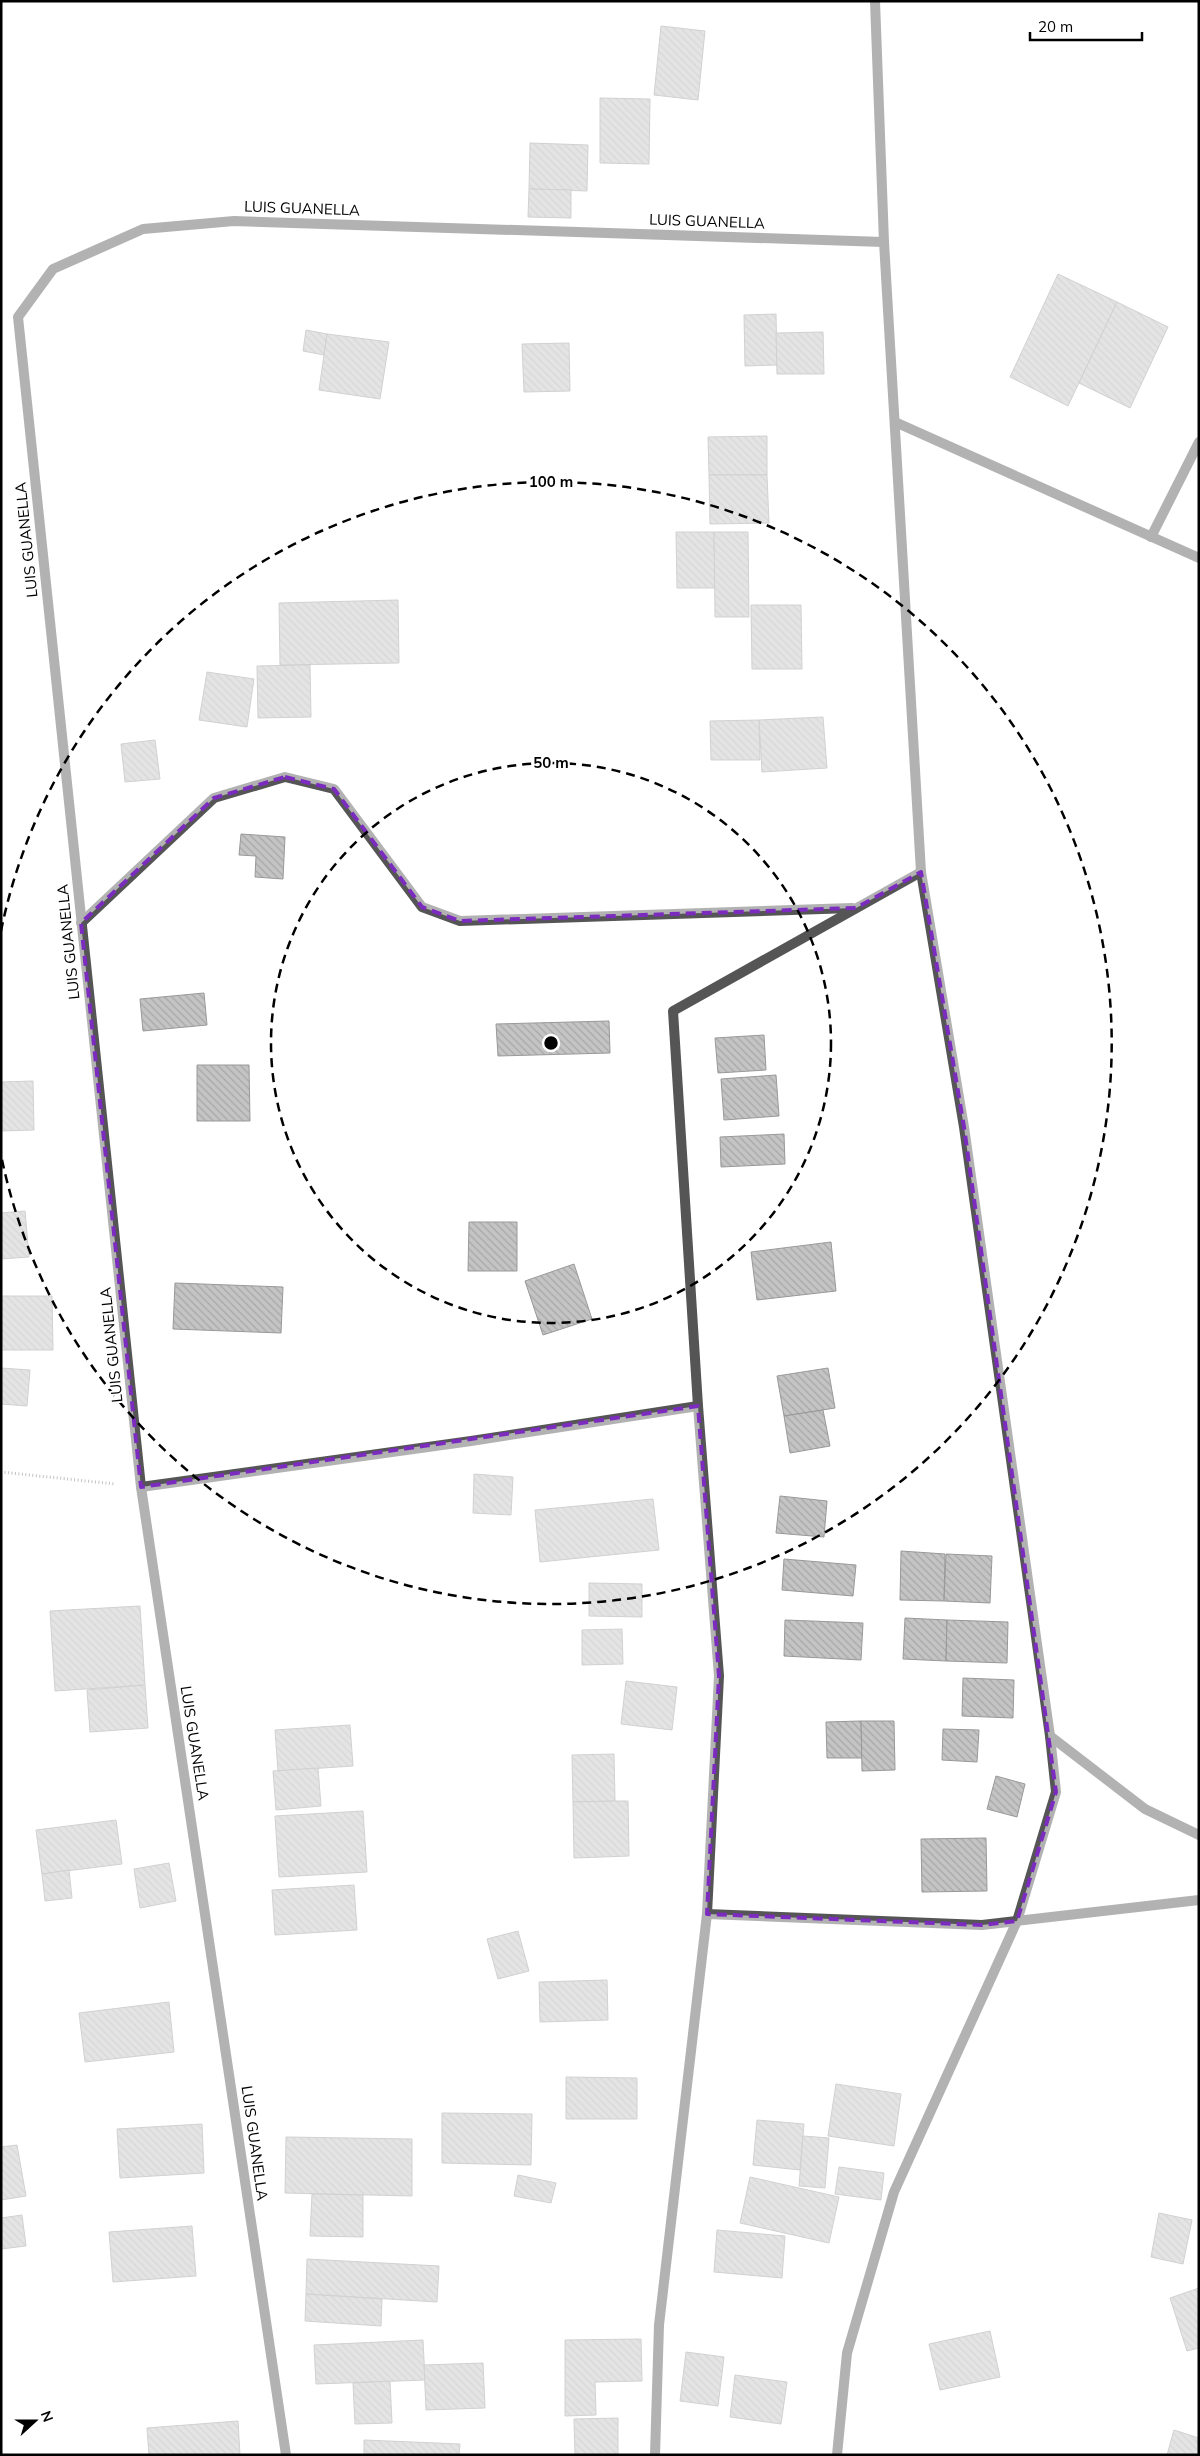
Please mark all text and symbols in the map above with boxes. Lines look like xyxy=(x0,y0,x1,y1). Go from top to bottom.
scale bar xyxy=(1030,10,1142,42)
text: 20 m xyxy=(1038,17,1073,36)
street label: LUIS GUANELLA xyxy=(244,196,360,220)
street label: LUIS GUANELLA xyxy=(649,209,765,233)
text: 100 m xyxy=(529,472,573,491)
street label: LUIS GUANELLA xyxy=(10,481,42,599)
text: 50 m xyxy=(533,753,569,772)
street label: LUIS GUANELLA xyxy=(52,883,84,1001)
centre of rings xyxy=(542,1034,560,1052)
street label: LUIS GUANELLA xyxy=(95,1286,127,1404)
street label: LUIS GUANELLA xyxy=(177,1684,213,1802)
street label: LUIS GUANELLA xyxy=(238,2084,272,2202)
north arrow xyxy=(10,2396,60,2446)
text: N xyxy=(37,2408,57,2425)

